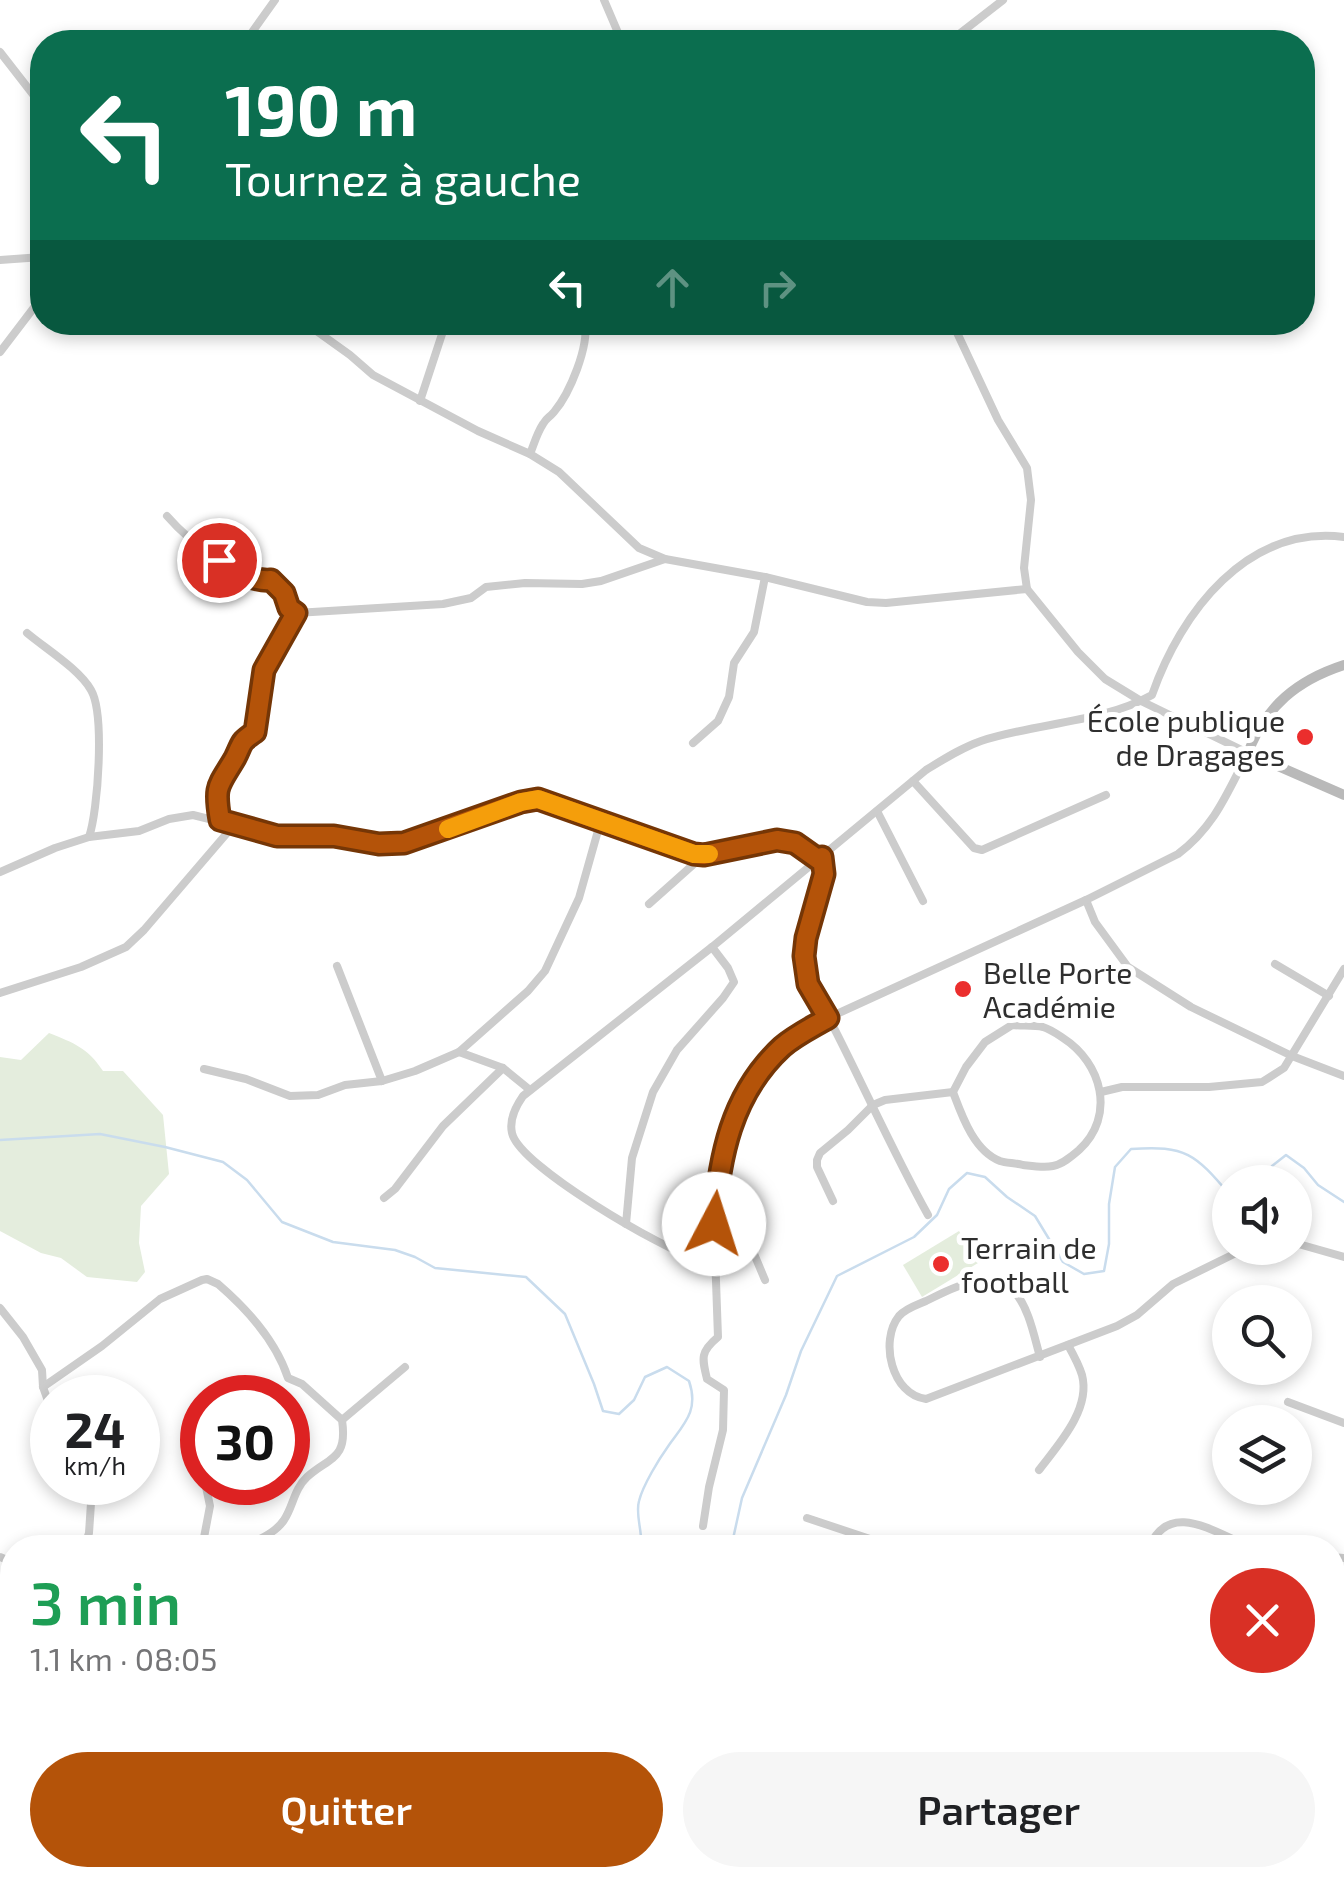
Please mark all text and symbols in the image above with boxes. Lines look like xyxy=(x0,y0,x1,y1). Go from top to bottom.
text: 190 m xyxy=(225,66,418,150)
icon: left xyxy=(60,70,190,200)
text: Tournez à gauche xyxy=(225,151,581,205)
icon: left xyxy=(540,260,595,315)
icon: ahead xyxy=(645,260,700,315)
icon: right xyxy=(750,260,805,315)
pin xyxy=(177,518,262,603)
icon: arrive xyxy=(192,533,247,588)
place label: École publique de Dragages xyxy=(1087,702,1285,772)
marker: École publique de Dragages xyxy=(1294,726,1316,748)
place label: Belle Porte Académie xyxy=(983,954,1132,1024)
marker: Belle Porte Académie xyxy=(952,978,974,1000)
map controls xyxy=(1212,1165,1312,1505)
button: sound xyxy=(1212,1165,1312,1265)
position arrow xyxy=(662,1172,766,1276)
place label: Terrain de football xyxy=(961,1229,1097,1299)
marker: Terrain de football xyxy=(930,1253,952,1275)
button: search xyxy=(1212,1285,1312,1385)
speed limit sign: 30 xyxy=(180,1375,310,1505)
text: 24 xyxy=(65,1398,125,1458)
button: layers xyxy=(1212,1405,1312,1505)
text: km/h xyxy=(64,1450,126,1480)
text: 3 min xyxy=(30,1565,181,1637)
button: close xyxy=(1210,1568,1315,1673)
text: 1.1 km · 08:05 xyxy=(30,1639,217,1677)
button: Quitter xyxy=(30,1752,663,1867)
button: Partager xyxy=(683,1752,1315,1867)

